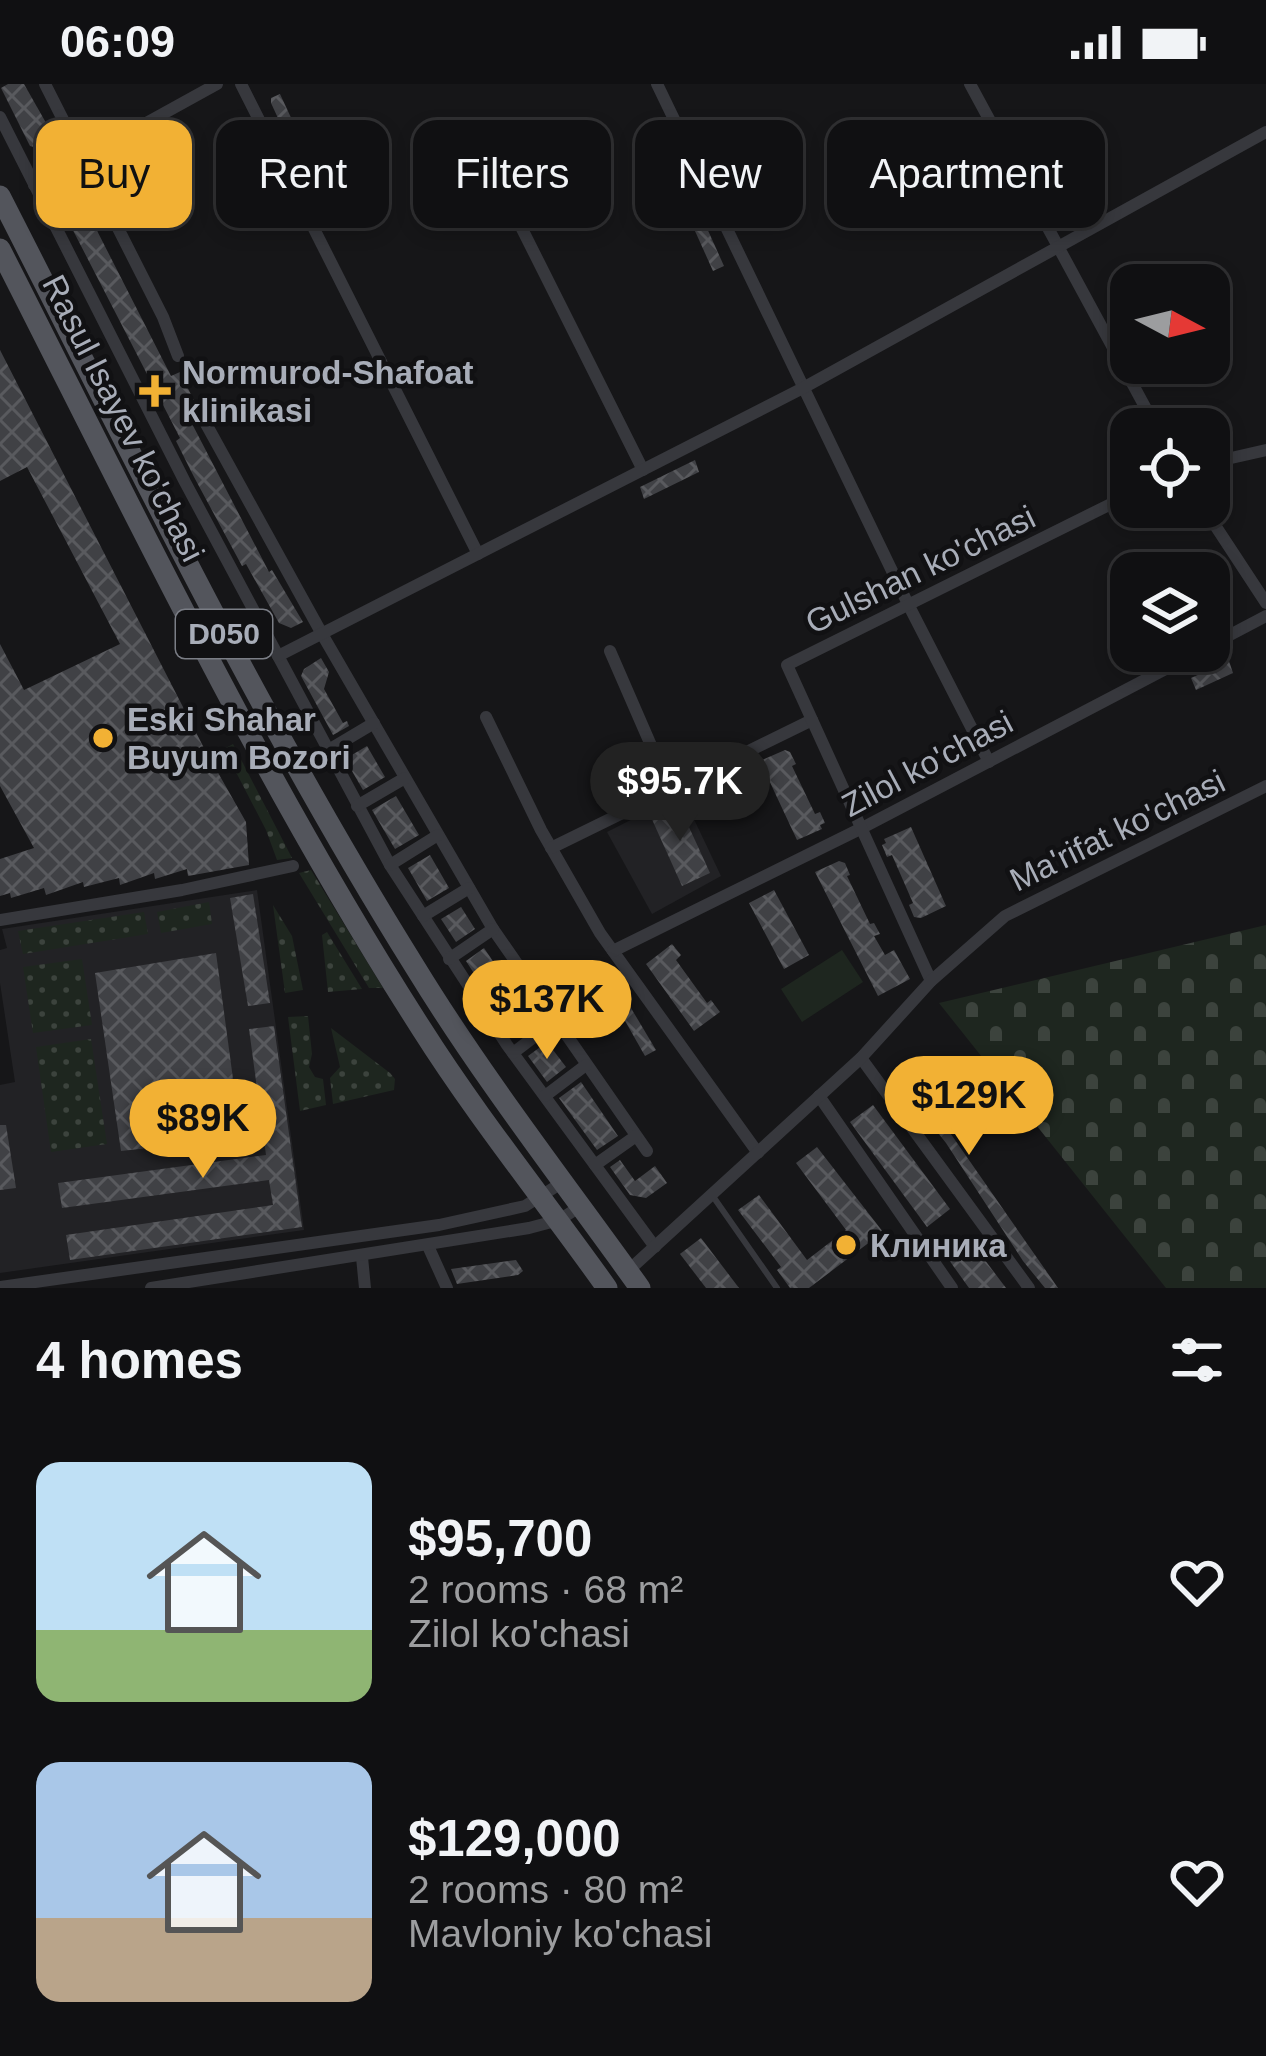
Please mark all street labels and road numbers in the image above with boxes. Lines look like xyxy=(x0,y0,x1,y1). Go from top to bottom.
street label: Rasul Isayev ko'chasi xyxy=(35,269,212,568)
street label: Gulshan ko'chasi xyxy=(800,498,1041,641)
road number: D050 xyxy=(176,610,272,658)
street label: Zilol ko'chasi xyxy=(836,703,1019,824)
street label: Ma'rifat ko'chasi xyxy=(1004,762,1231,898)

